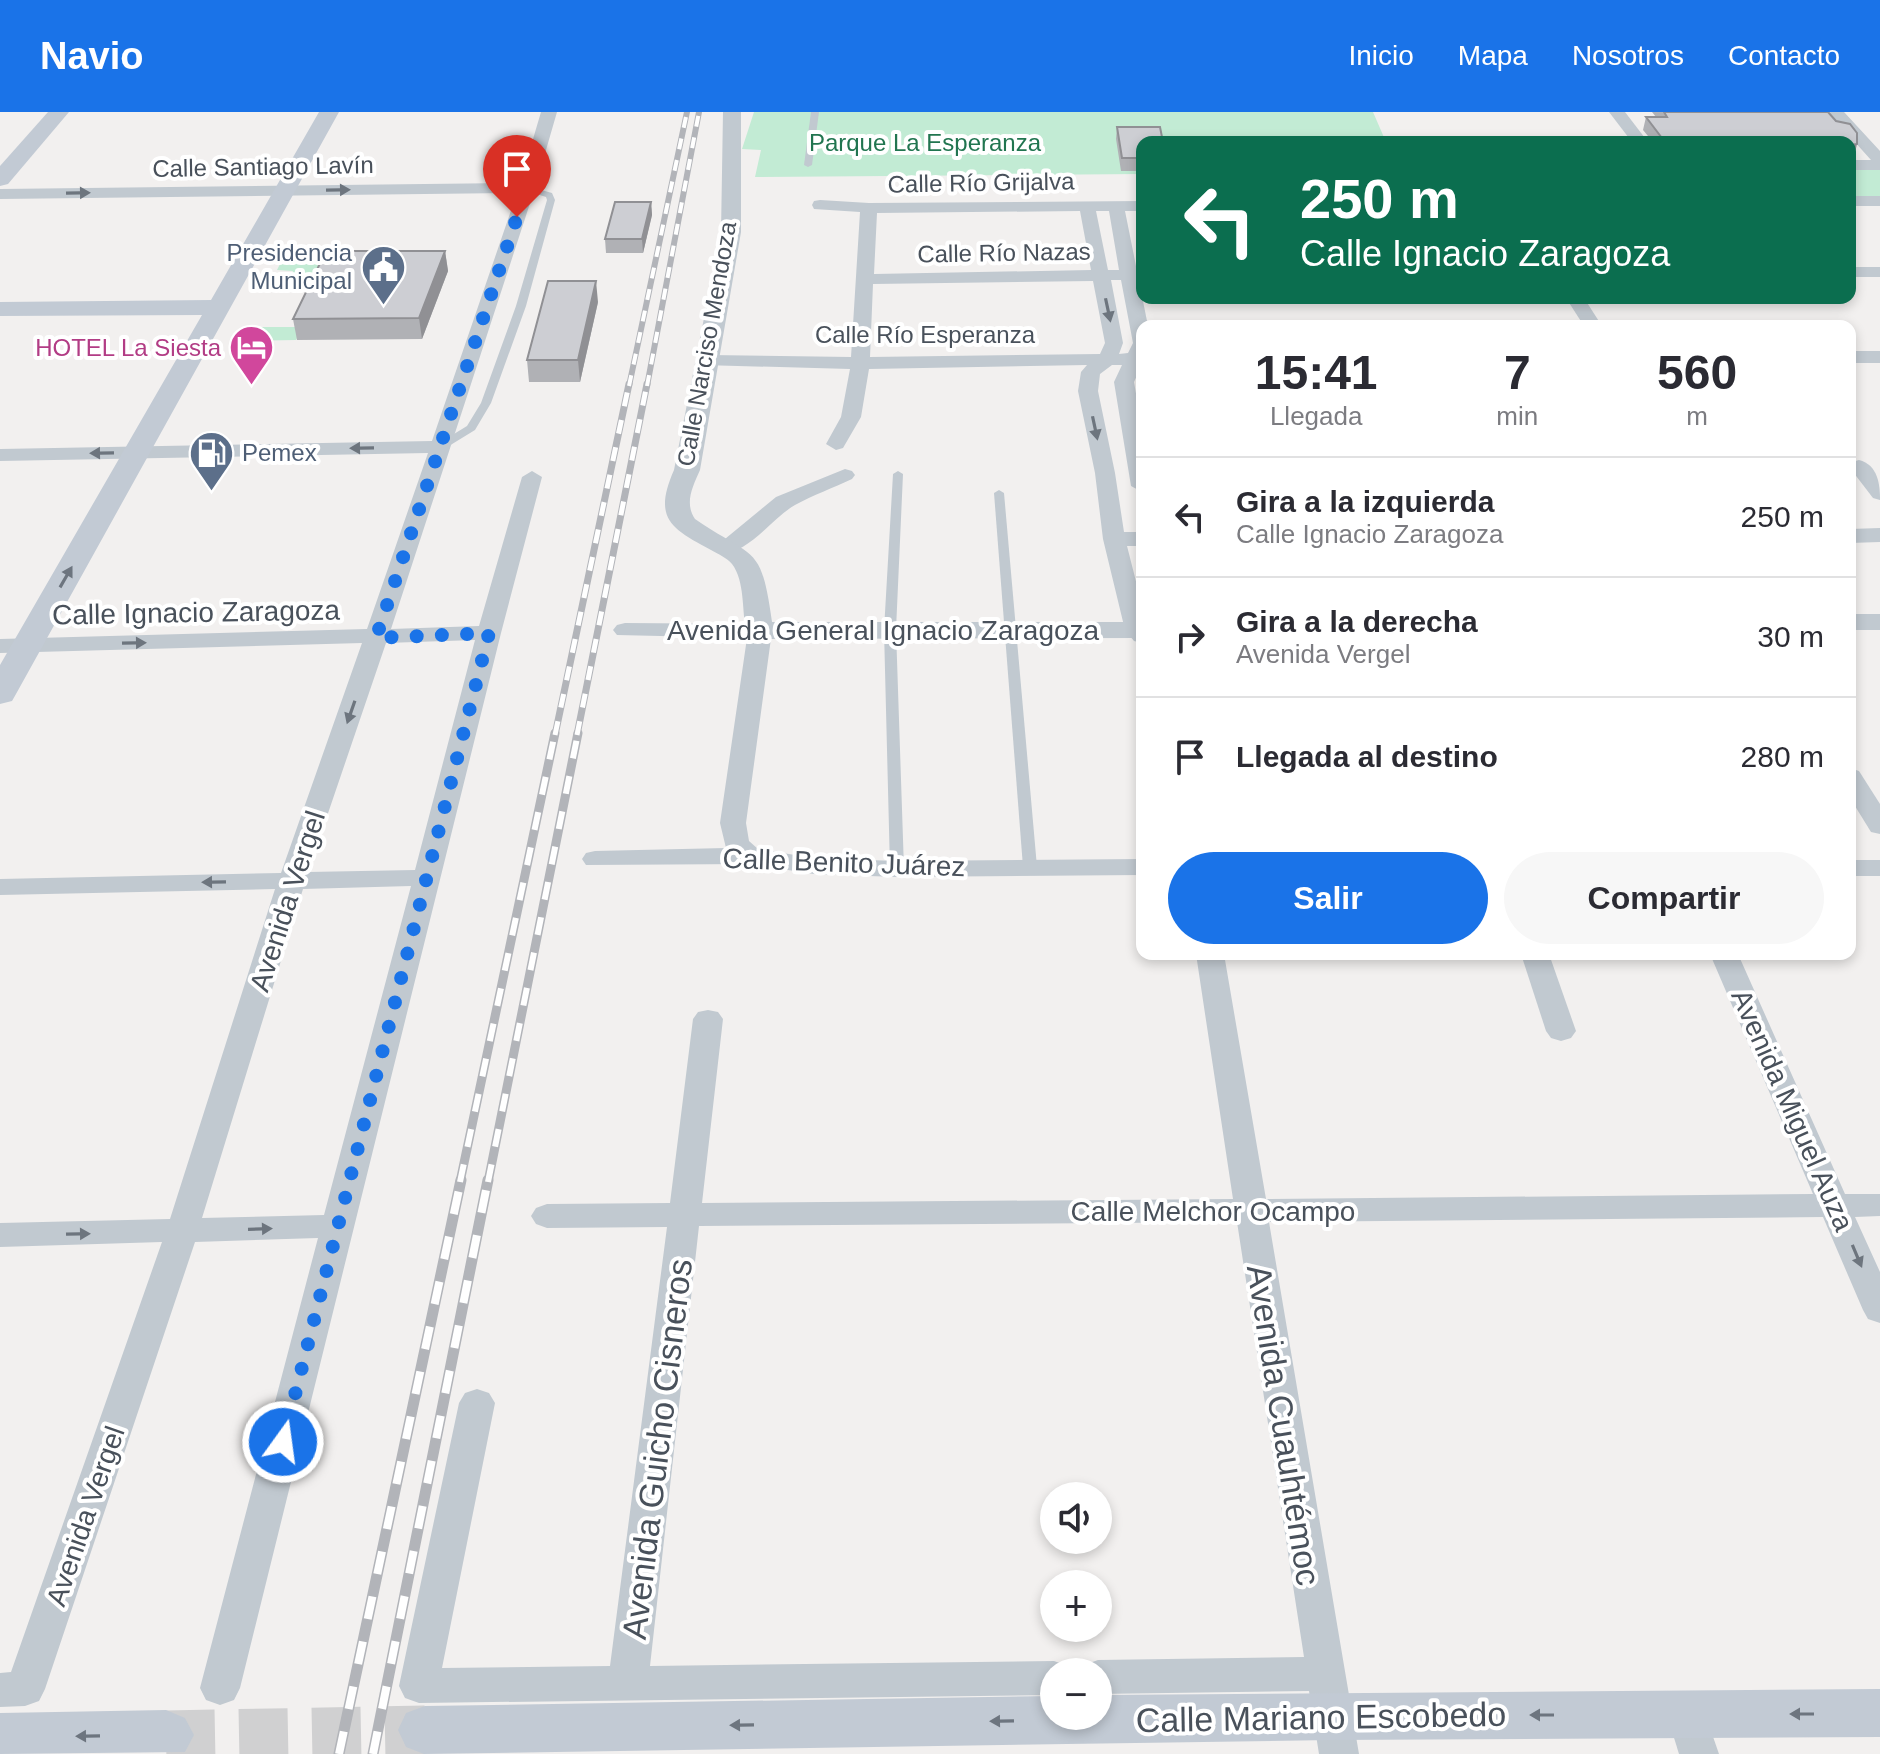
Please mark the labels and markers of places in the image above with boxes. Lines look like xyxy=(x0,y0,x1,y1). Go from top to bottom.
pin xyxy=(483,135,551,217)
place label: Presidencia Municipal xyxy=(227,239,353,294)
public building icon: Presidencia Municipal xyxy=(359,243,407,306)
hotel icon: HOTEL La Siesta xyxy=(228,324,276,387)
place label: HOTEL La Siesta xyxy=(35,334,222,361)
fuel station icon: Pemex xyxy=(187,429,235,492)
place label: Pemex xyxy=(242,439,317,466)

